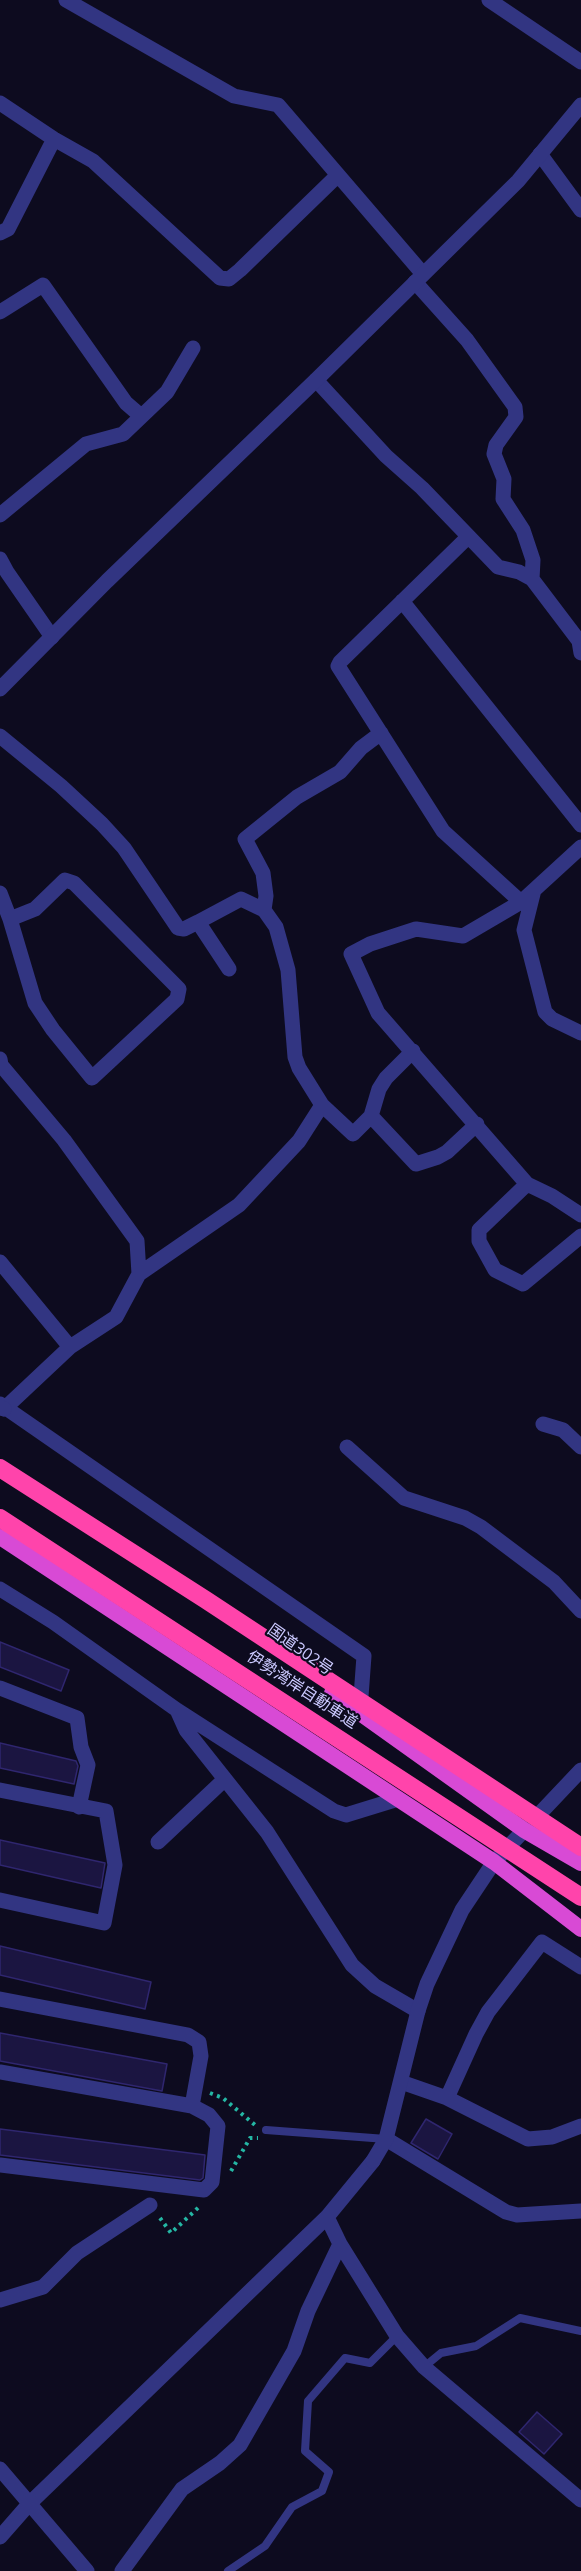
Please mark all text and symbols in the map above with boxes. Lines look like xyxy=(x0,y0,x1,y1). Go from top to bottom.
street label: 国道302号 xyxy=(264,1620,336,1680)
street label: 伊勢湾岸自動車道 xyxy=(243,1647,361,1733)

